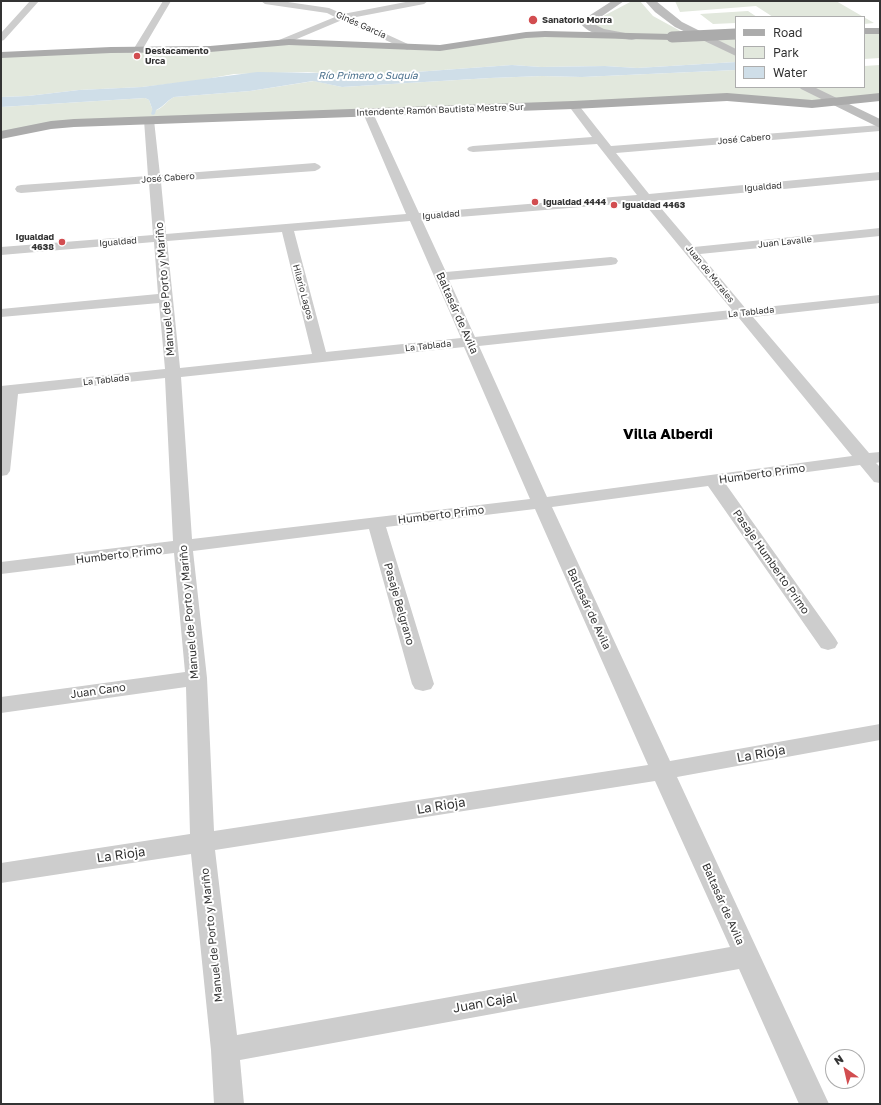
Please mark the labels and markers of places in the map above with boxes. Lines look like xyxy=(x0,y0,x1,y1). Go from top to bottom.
marker: Sanatorio Morra xyxy=(527,14,539,26)
place label: Sanatorio Morra xyxy=(542,15,612,25)
place label: Destacamento Urca xyxy=(145,46,209,67)
marker: Destacamento Urca xyxy=(132,51,142,61)
marker: Igualdad 4444 xyxy=(530,197,540,207)
place label: Igualdad 4444 xyxy=(543,197,606,207)
marker: Igualdad 4463 xyxy=(609,200,619,210)
place label: Igualdad 4463 xyxy=(622,200,685,210)
place label: Igualdad 4638 xyxy=(16,232,54,253)
marker: Igualdad 4638 xyxy=(57,237,67,247)

